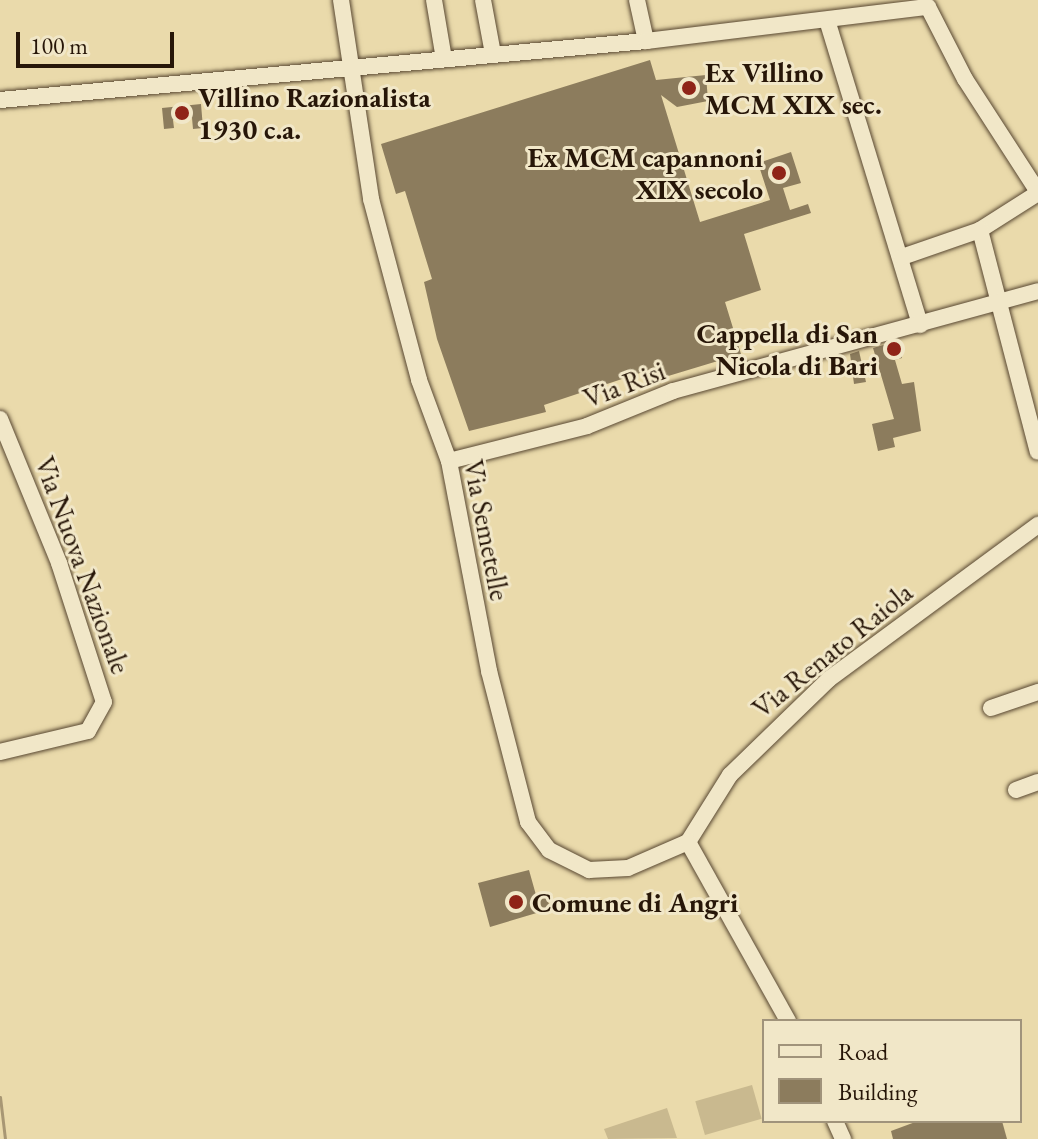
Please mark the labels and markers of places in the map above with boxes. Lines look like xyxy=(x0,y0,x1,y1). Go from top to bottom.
place label: Ex Villino MCM XIX sec. xyxy=(705,55,882,121)
marker: Ex Villino MCM XIX sec. xyxy=(680,79,698,97)
place label: Villino Razionalista 1930 c.a. xyxy=(198,80,431,146)
marker: Villino Razionalista 1930 c.a. xyxy=(173,104,191,122)
place label: Ex MCM capannoni XIX secolo xyxy=(527,140,763,206)
marker: Ex MCM capannoni XIX secolo xyxy=(770,164,788,182)
place label: Cappella di San Nicola di Bari xyxy=(697,316,878,382)
marker: Cappella di San Nicola di Bari xyxy=(885,340,903,358)
place label: Comune di Angri xyxy=(532,885,738,919)
marker: Comune di Angri xyxy=(507,893,525,911)

